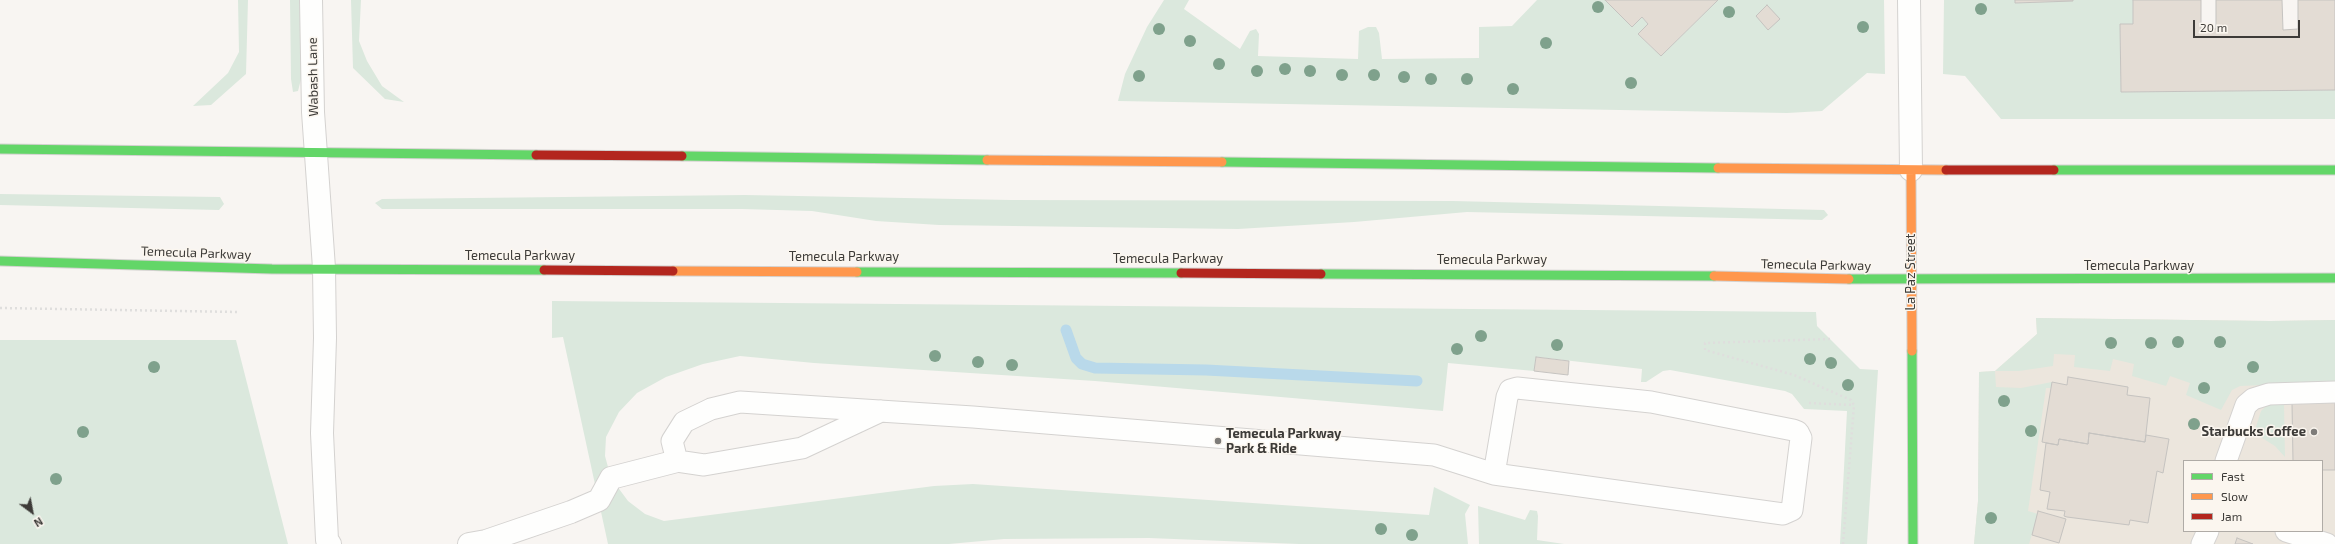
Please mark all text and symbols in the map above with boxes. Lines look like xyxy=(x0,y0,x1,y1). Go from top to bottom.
scale bar xyxy=(2195,12,2302,38)
text: 20 m xyxy=(2200,20,2227,34)
street label: Wabash Lane xyxy=(305,37,321,117)
street label: La Paz Street xyxy=(1903,233,1919,311)
street label: Temecula Parkway xyxy=(141,243,251,263)
street label: Temecula Parkway xyxy=(465,248,575,264)
street label: Temecula Parkway xyxy=(789,249,899,265)
street label: Temecula Parkway xyxy=(1113,251,1223,267)
street label: Temecula Parkway xyxy=(1437,252,1547,268)
street label: Temecula Parkway xyxy=(1761,256,1871,274)
street label: Temecula Parkway xyxy=(2084,258,2194,274)
place label: Starbucks Coffee xyxy=(2201,424,2306,440)
place label: Temecula Parkway Park & Ride xyxy=(1226,426,1341,457)
marker: Starbucks Coffee xyxy=(2309,427,2319,437)
marker: Temecula Parkway Park & Ride xyxy=(1213,436,1223,446)
legend xyxy=(2183,460,2323,532)
text: Fast xyxy=(2221,469,2244,483)
text: Slow xyxy=(2221,489,2248,503)
north arrow xyxy=(12,492,52,532)
text: Jam xyxy=(2221,509,2242,523)
text: N xyxy=(32,515,45,530)

